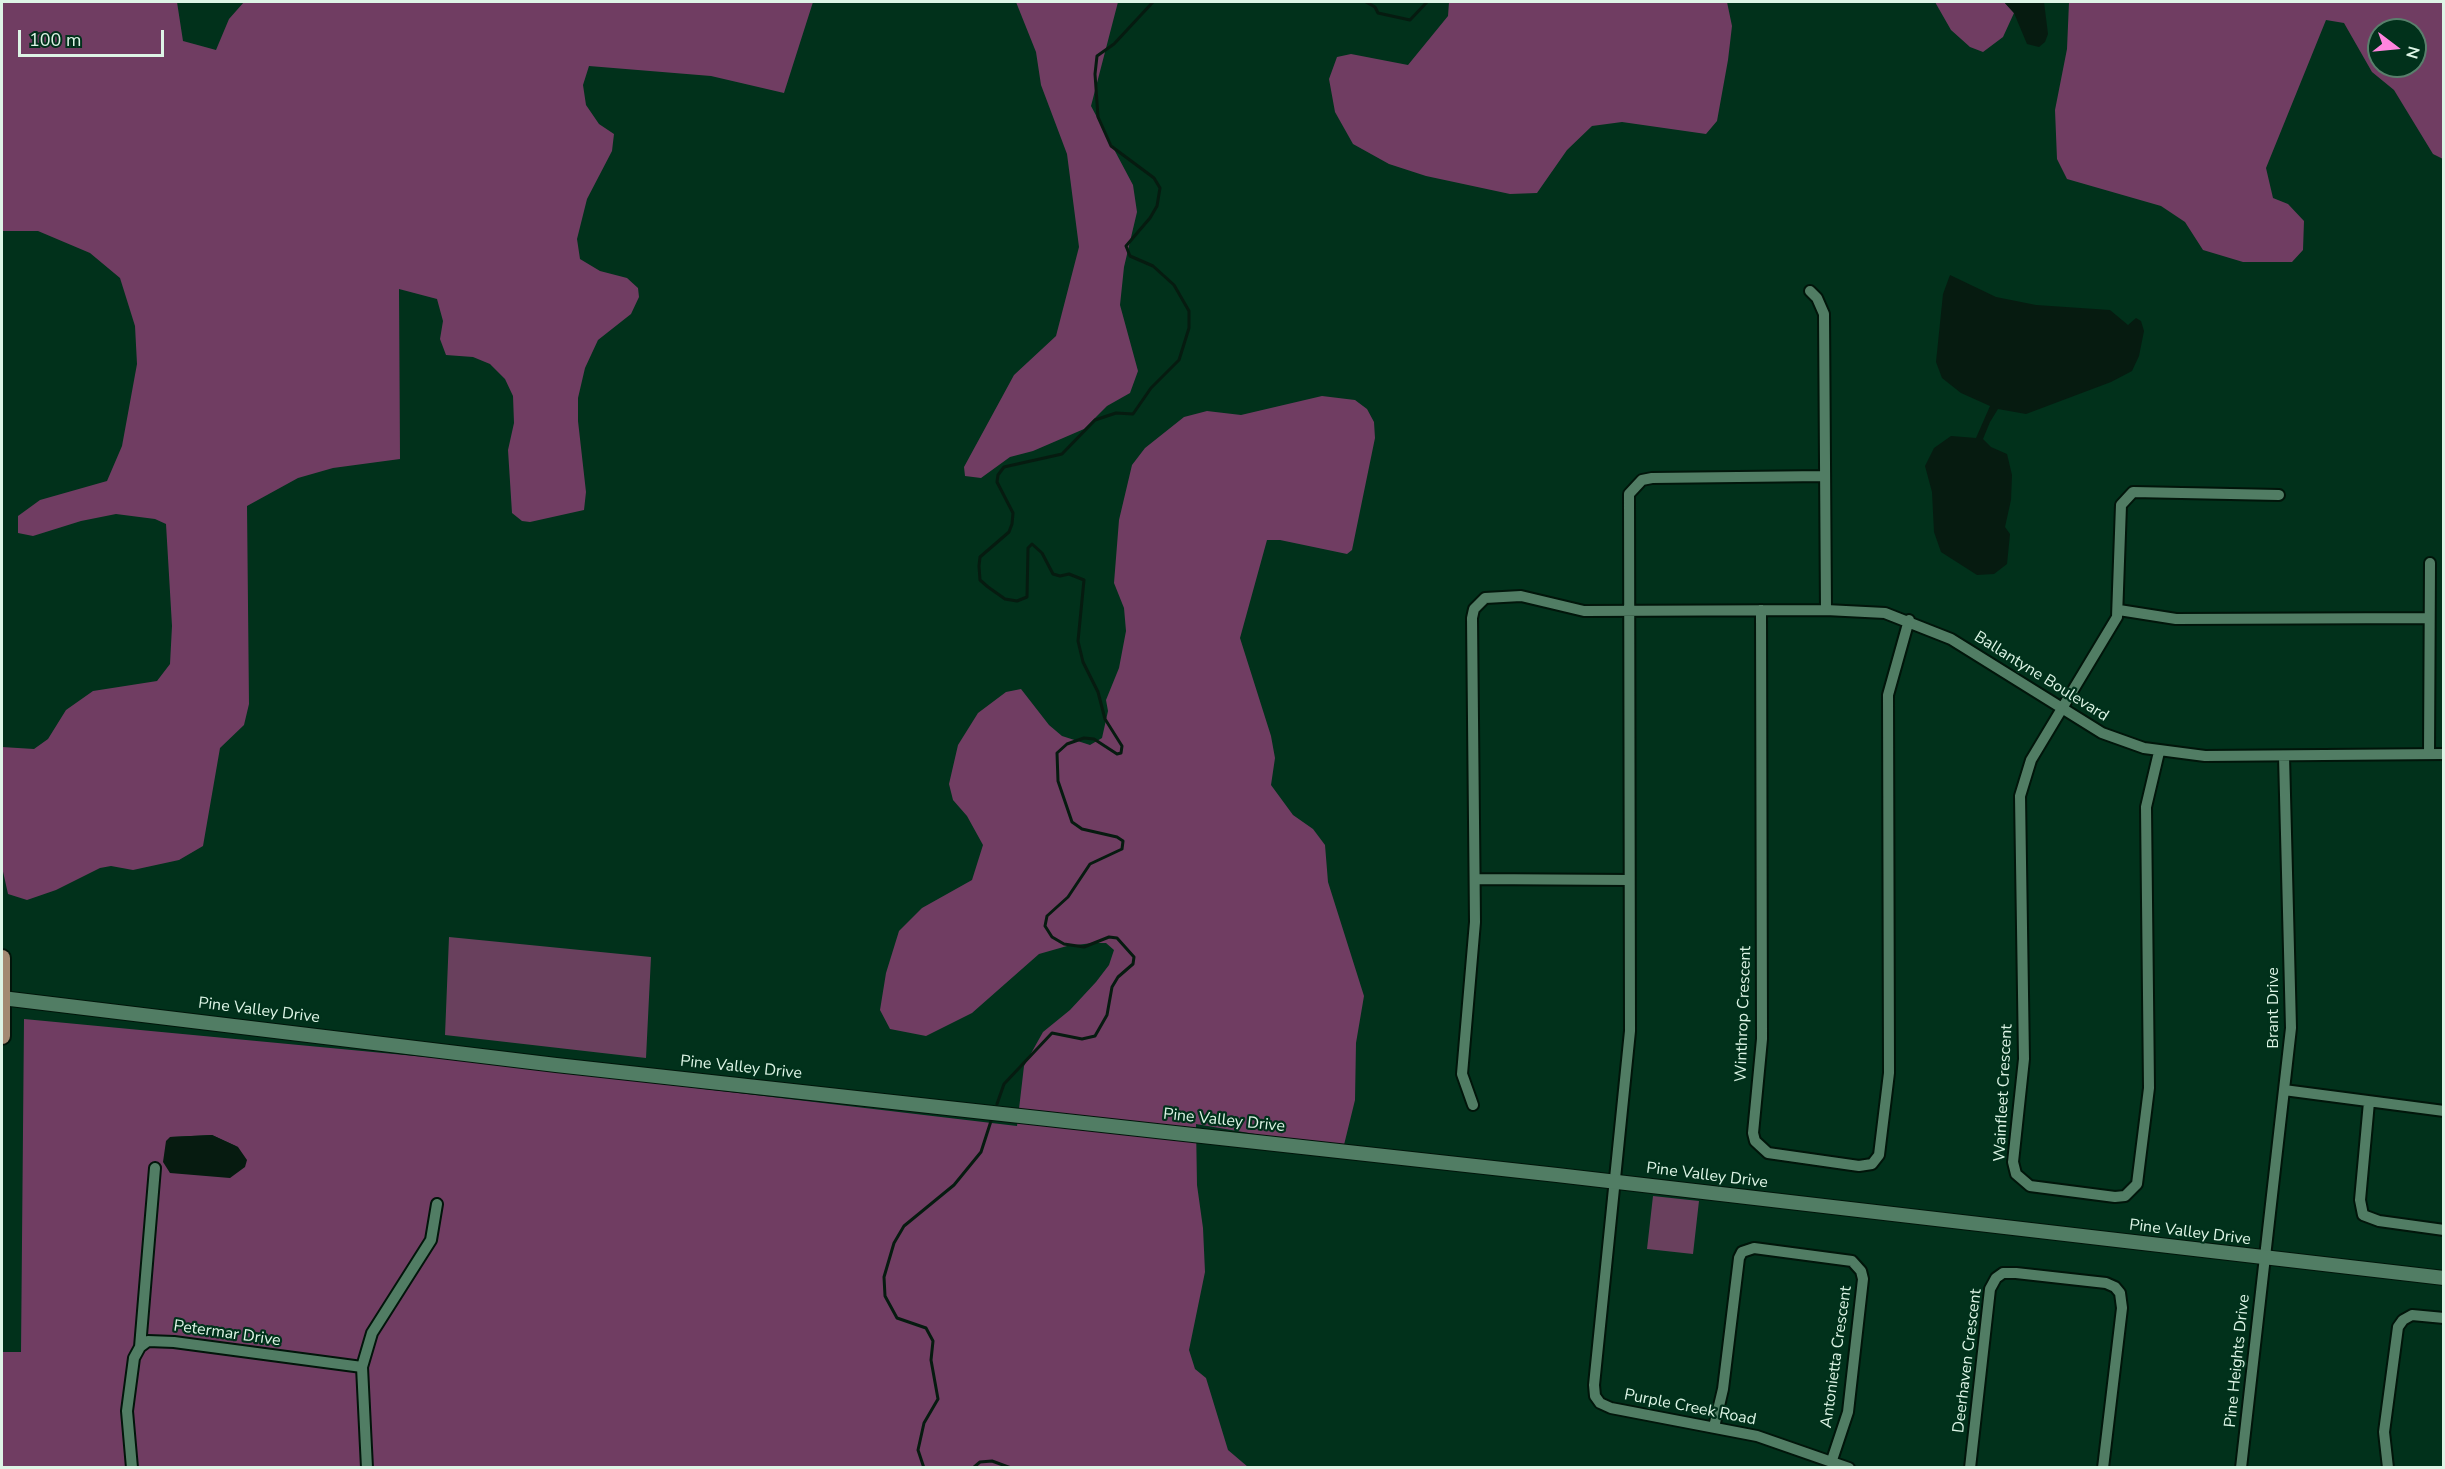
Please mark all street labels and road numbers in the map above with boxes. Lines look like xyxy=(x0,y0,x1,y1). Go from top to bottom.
street label: Ballantyne Boulevard xyxy=(1970,628,2112,726)
street label: Winthrop Crescent xyxy=(1732,946,1756,1082)
street label: Brant Drive xyxy=(2264,967,2284,1049)
street label: Pine Valley Drive xyxy=(197,994,321,1028)
street label: Wainfleet Crescent xyxy=(1991,1024,2017,1162)
street label: Pine Valley Drive xyxy=(679,1052,803,1084)
street label: Pine Valley Drive xyxy=(1162,1105,1286,1137)
street label: Pine Valley Drive xyxy=(1645,1159,1769,1193)
street label: Pine Valley Drive xyxy=(2128,1216,2252,1250)
street label: Antonietta Crescent xyxy=(1818,1285,1856,1429)
street label: Deerhaven Crescent xyxy=(1950,1288,1986,1434)
street label: Pine Heights Drive xyxy=(2221,1293,2255,1429)
street label: Petermar Drive xyxy=(172,1317,282,1351)
street label: Purple Creek Road xyxy=(1622,1386,1758,1430)

